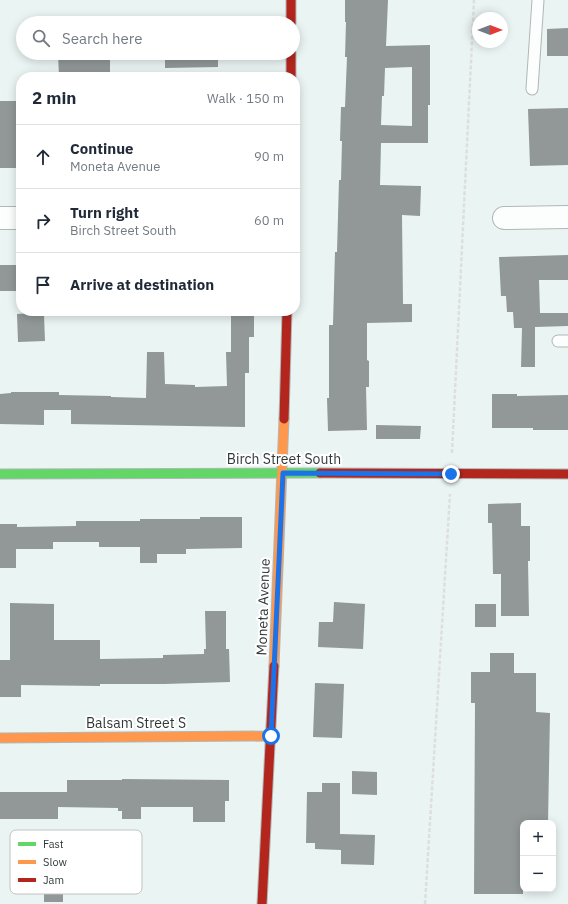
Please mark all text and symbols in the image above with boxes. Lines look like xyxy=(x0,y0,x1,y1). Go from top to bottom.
north arrow xyxy=(472,12,508,48)
search box xyxy=(16,16,300,60)
icon: search xyxy=(30,27,52,49)
text: Search here xyxy=(62,29,142,48)
text: 2 min xyxy=(32,87,76,109)
text: Walk · 150 m xyxy=(207,90,284,107)
text: Continue xyxy=(70,139,134,158)
icon: ahead xyxy=(32,146,54,168)
text: 90 m xyxy=(254,148,284,165)
text: Moneta Avenue xyxy=(70,158,160,175)
text: Turn right xyxy=(70,203,139,222)
icon: right xyxy=(32,210,54,232)
text: 60 m xyxy=(254,212,284,229)
text: Birch Street South xyxy=(70,222,176,239)
icon: arrive xyxy=(32,274,54,296)
text: Arrive at destination xyxy=(70,275,214,294)
street label: Birch Street South xyxy=(227,450,341,468)
route end xyxy=(442,465,460,483)
street label: Moneta Avenue xyxy=(252,558,274,656)
street label: Balsam Street S xyxy=(86,714,186,732)
route start xyxy=(262,727,280,745)
map controls xyxy=(520,820,556,892)
button: + xyxy=(520,820,556,856)
legend xyxy=(10,830,142,894)
text: Fast xyxy=(43,837,64,851)
text: Slow xyxy=(43,855,67,869)
button: − xyxy=(520,856,556,892)
text: Jam xyxy=(43,873,64,887)

